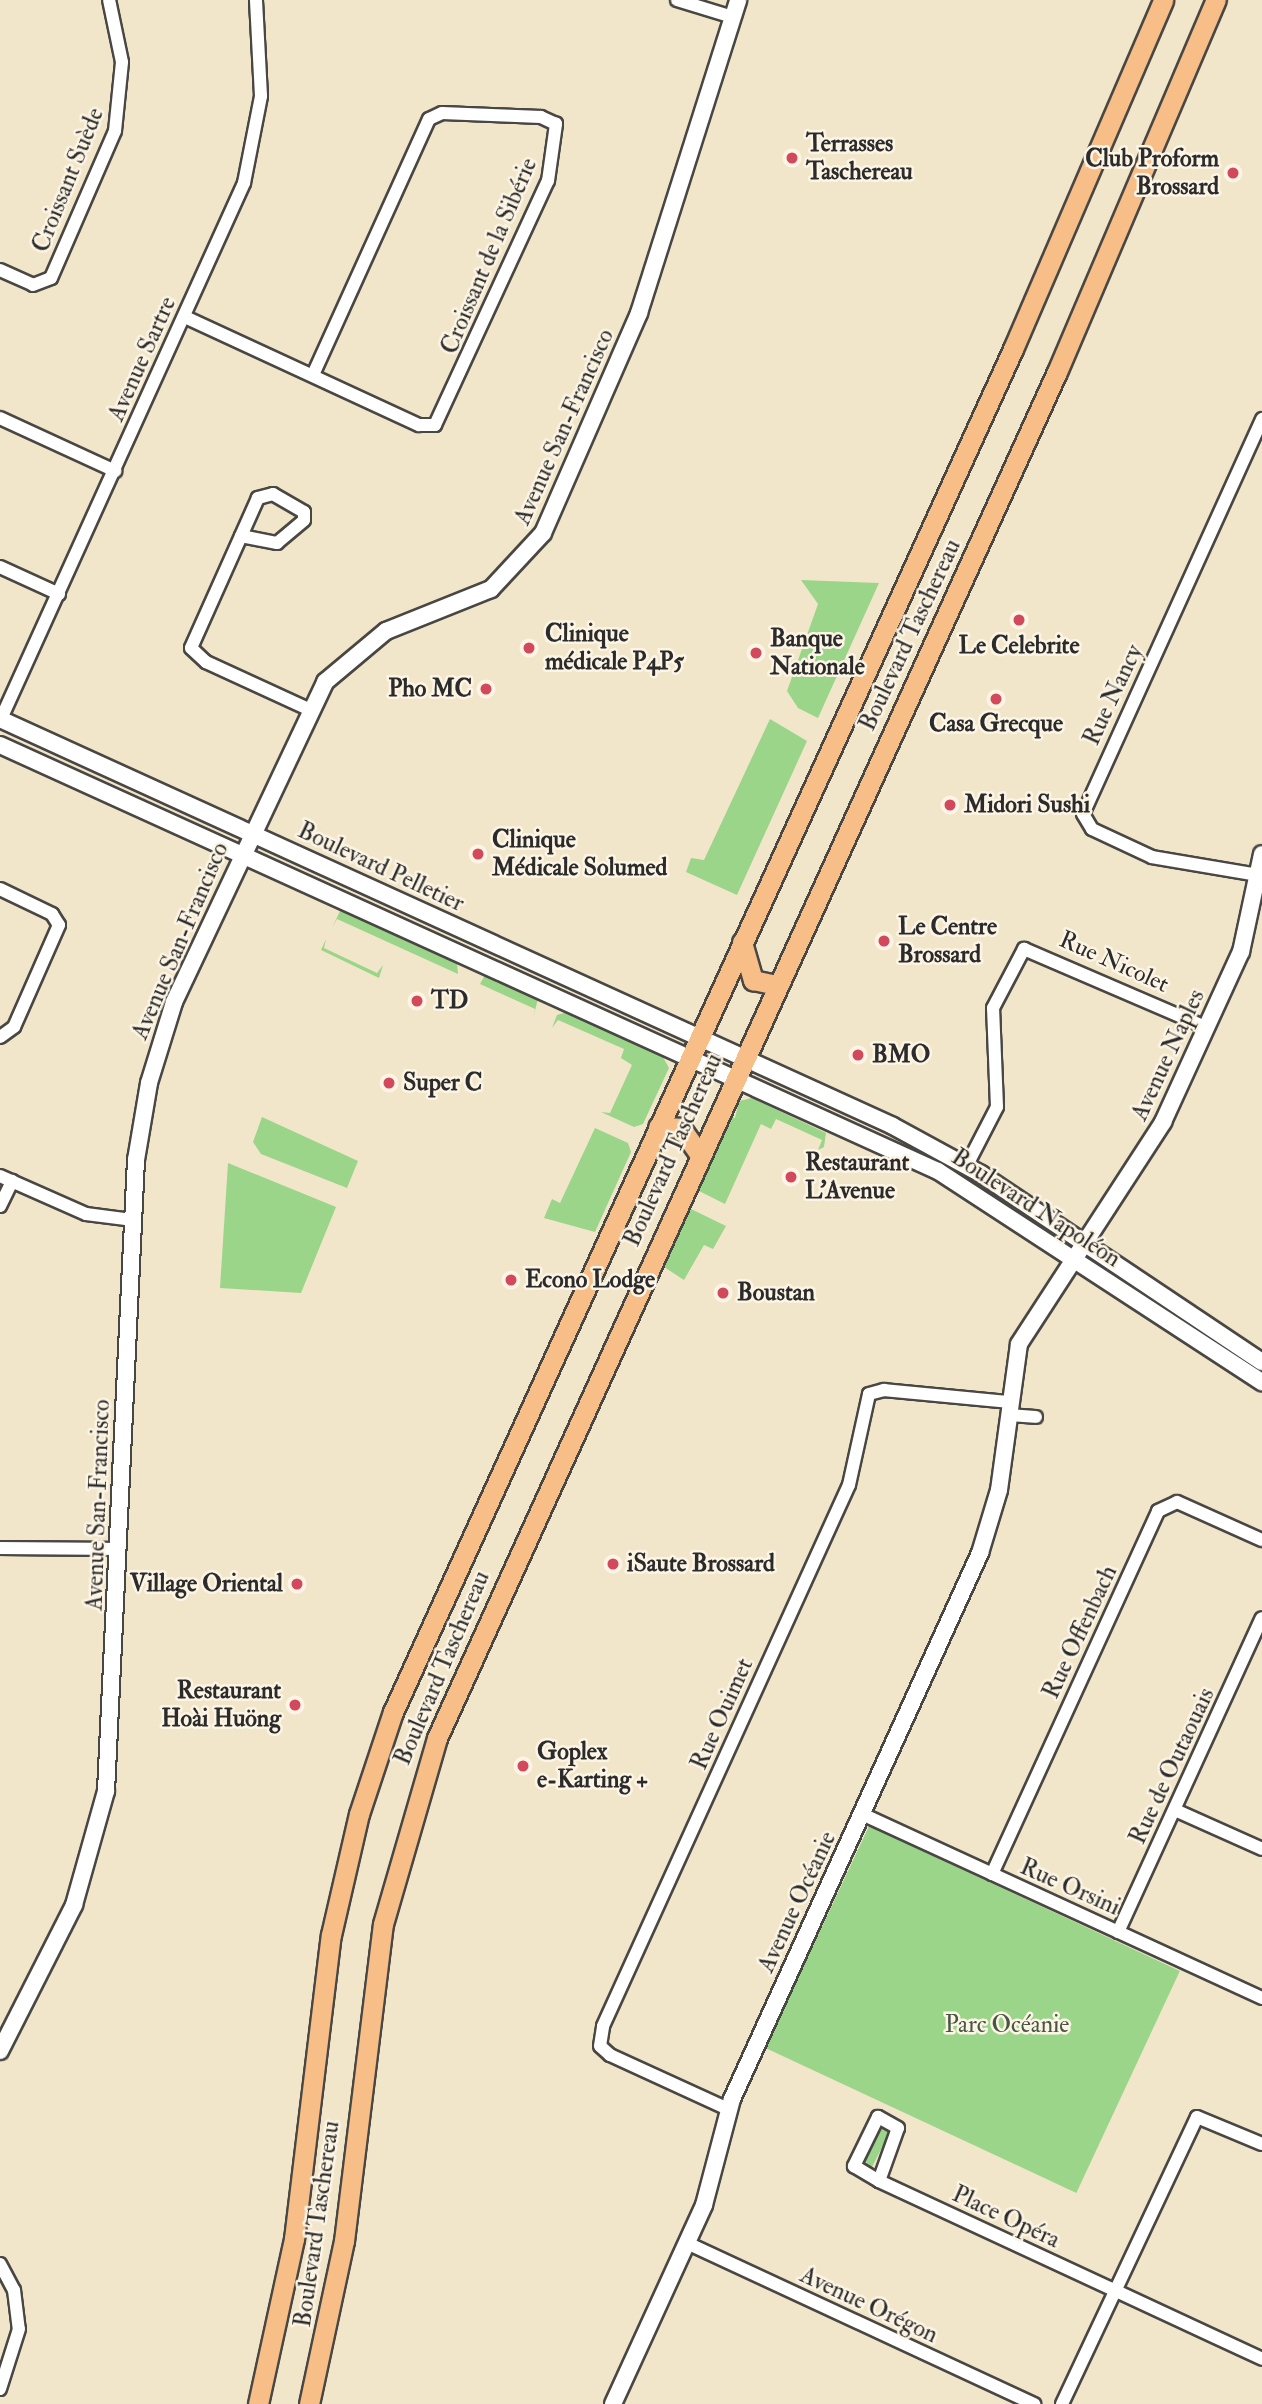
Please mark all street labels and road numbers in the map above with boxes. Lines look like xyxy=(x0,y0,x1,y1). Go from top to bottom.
street label: Croissant Suède xyxy=(26,104,110,256)
street label: Croissant de la Sibérie xyxy=(435,154,543,358)
street label: Avenue Sartre xyxy=(102,292,182,426)
street label: Avenue San-Francisco xyxy=(508,325,620,529)
street label: Boulevard Taschereau xyxy=(853,535,967,735)
street label: Rue Nancy xyxy=(1077,640,1149,750)
street label: Boulevard Pelletier xyxy=(293,816,469,918)
street label: Avenue San-Francisco xyxy=(125,838,235,1044)
street label: Rue Nicolet xyxy=(1055,925,1173,999)
street label: Avenue Naples xyxy=(1125,985,1211,1125)
street label: Boulevard Taschereau xyxy=(617,1049,729,1251)
street label: Boulevard Napoléon xyxy=(946,1143,1126,1273)
street label: Avenue San-Francisco xyxy=(80,1399,116,1611)
street label: Rue Offenbach xyxy=(1037,1561,1123,1703)
street label: Boulevard Taschereau xyxy=(388,1567,496,1769)
street label: Rue Ouimet xyxy=(685,1654,759,1774)
street label: Rue de Outaouais xyxy=(1123,1683,1221,1849)
street label: Avenue Océanie xyxy=(752,1827,842,1977)
street label: Rue Orsini xyxy=(1016,1852,1124,1922)
street label: Boulevard Taschereau xyxy=(288,2119,346,2329)
street label: Place Opéra xyxy=(948,2180,1064,2254)
street label: Avenue Orégon xyxy=(796,2261,942,2349)

